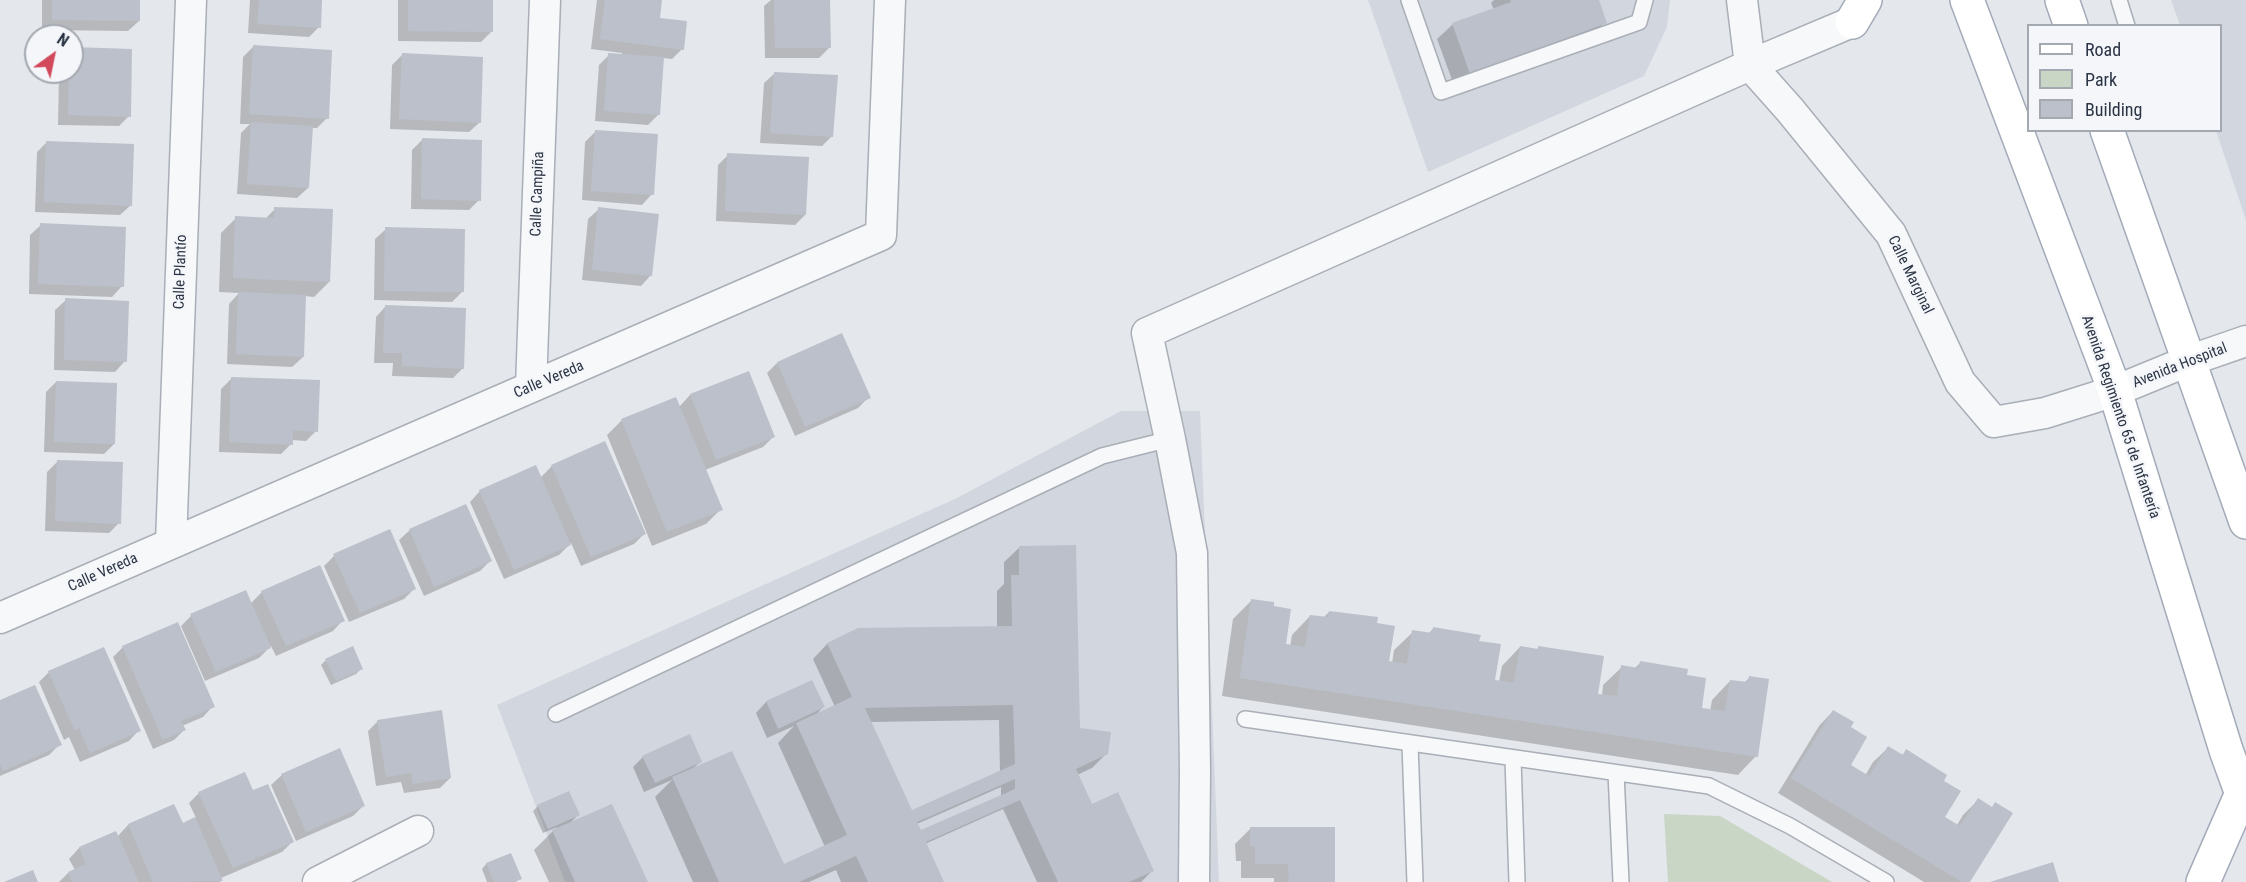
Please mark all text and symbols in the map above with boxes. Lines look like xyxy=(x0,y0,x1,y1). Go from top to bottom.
north arrow xyxy=(24,24,84,84)
legend xyxy=(2027,24,2222,132)
text: N xyxy=(54,30,72,51)
text: Road xyxy=(2085,39,2121,60)
text: Park xyxy=(2085,69,2117,90)
text: Building xyxy=(2085,99,2142,120)
street label: Calle Campiña xyxy=(528,151,548,237)
street label: Calle Marginal xyxy=(1883,233,1937,317)
street label: Calle Plantío xyxy=(171,234,191,310)
street label: Avenida Regimiento 65 de Infantería xyxy=(2077,313,2163,521)
street label: Avenida Hospital xyxy=(2130,340,2230,392)
street label: Calle Vereda xyxy=(511,357,587,403)
street label: Calle Vereda xyxy=(65,550,141,596)

